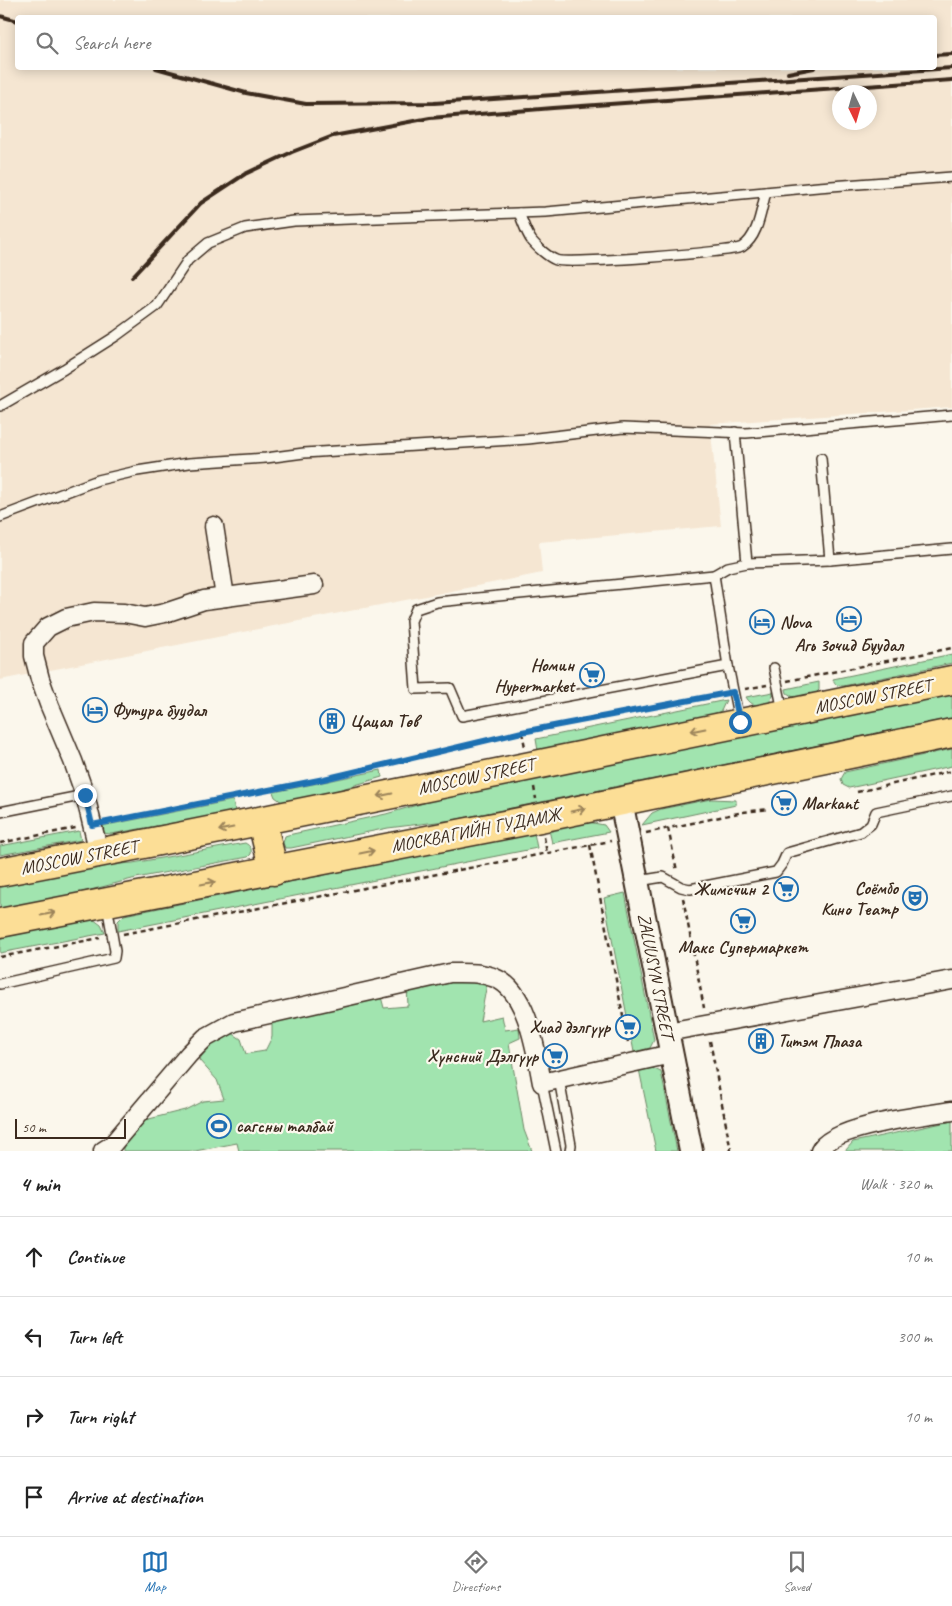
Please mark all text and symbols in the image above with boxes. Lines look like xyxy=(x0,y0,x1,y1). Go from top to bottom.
search box xyxy=(15,15,937,70)
icon: search xyxy=(33,29,61,57)
text: Search here xyxy=(73,31,150,55)
north arrow xyxy=(832,85,877,130)
hotel icon: Агь 3очид Буудал xyxy=(836,606,862,632)
hotel icon: Nova xyxy=(749,609,775,635)
place label: Nova xyxy=(780,611,813,633)
place label: Агь 3очид Буудал xyxy=(795,634,905,656)
place label: Номин Hyрermarket xyxy=(494,654,576,697)
supermarket icon: Номин Hyрermarket xyxy=(579,662,605,688)
street label: MOSCOW STREET xyxy=(813,673,938,718)
hotel icon: Футура буудал xyxy=(82,697,108,723)
place label: Футура буудал xyxy=(112,699,208,721)
building icon: Цацал Төв xyxy=(319,708,345,734)
place label: Цацал Төв xyxy=(350,710,423,732)
route start xyxy=(729,711,752,734)
one-way arrow xyxy=(691,726,707,736)
street label: MOSCOW STREET xyxy=(416,752,541,799)
route end xyxy=(74,784,97,807)
supermarket icon: Markant xyxy=(771,790,797,816)
one-way arrow xyxy=(377,791,393,801)
place label: Markant xyxy=(802,792,860,814)
street label: МОСКВАГИЙН ГУДАМЖ xyxy=(389,802,566,857)
one-way arrow xyxy=(569,805,585,814)
one-way arrow xyxy=(218,824,234,834)
street label: MOSCOW STREET xyxy=(19,834,144,879)
one-way arrow xyxy=(359,847,375,856)
supermarket icon: Жимсчин 2 xyxy=(773,876,799,902)
place label: Соёмбо Кино Театр xyxy=(821,877,899,920)
one-way arrow xyxy=(199,878,215,888)
place label: Жимсчин 2 xyxy=(694,878,770,900)
theatre icon: Соёмбо Кино Театр xyxy=(902,885,928,911)
one-way arrow xyxy=(39,908,55,918)
supermarket icon: Макс Супермаркет xyxy=(730,908,756,934)
street label: ZALUUSYN STREET xyxy=(633,911,680,1045)
place label: Макс Супермаркет xyxy=(678,936,809,958)
supermarket icon: Хиад дэлгүүр xyxy=(615,1014,641,1040)
place label: Хиад дэлгүүр xyxy=(530,1016,611,1039)
building icon: Титэм Плаза xyxy=(748,1028,774,1054)
place label: Титэм Плаза xyxy=(778,1030,862,1052)
supermarket icon: Хүнсний Дэлгүүр xyxy=(542,1043,568,1069)
place label: Хүнсний Дэлгүүр xyxy=(428,1045,539,1068)
sports icon: сагсны талбай xyxy=(206,1113,232,1139)
place label: сагсны талбай xyxy=(236,1115,334,1137)
scale bar xyxy=(15,1116,126,1139)
text: 50 m xyxy=(22,1119,46,1136)
text: 4 min xyxy=(20,1171,60,1197)
text: Walk · 320 m xyxy=(860,1174,932,1194)
icon: ahead xyxy=(20,1243,48,1271)
text: Continue xyxy=(67,1245,124,1269)
text: 10 m xyxy=(905,1247,932,1267)
icon: left xyxy=(20,1323,48,1351)
text: Turn left xyxy=(67,1325,122,1349)
text: 300 m xyxy=(898,1327,932,1347)
icon: right xyxy=(20,1403,48,1431)
text: Turn right xyxy=(67,1405,134,1429)
text: 10 m xyxy=(905,1407,932,1427)
icon: arrive xyxy=(20,1483,48,1511)
text: Arrive at destination xyxy=(67,1485,203,1509)
tab: Map xyxy=(141,1548,169,1595)
tab: Directions xyxy=(452,1548,500,1595)
tab: Saved xyxy=(783,1548,811,1595)

